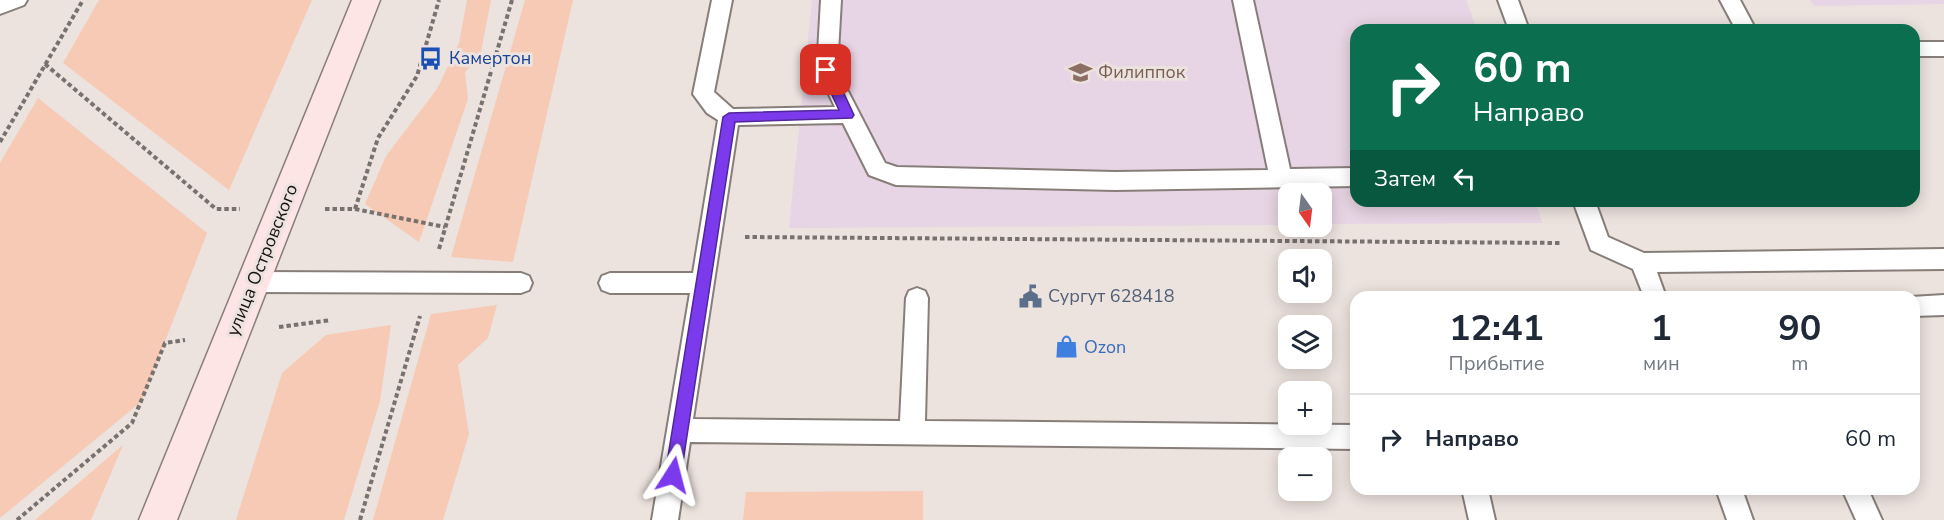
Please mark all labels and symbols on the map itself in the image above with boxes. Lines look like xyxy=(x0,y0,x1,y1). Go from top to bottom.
pin xyxy=(800,44,851,95)
bus stop icon: Камертон xyxy=(418,45,444,71)
place label: Камертон xyxy=(449,46,531,70)
school or university icon: Филиппок xyxy=(1067,59,1093,85)
place label: Филиппок xyxy=(1098,60,1186,84)
street label: улица Островского xyxy=(221,180,303,340)
north arrow xyxy=(1278,183,1332,237)
public building icon: Сургут 628418 xyxy=(1017,283,1043,309)
place label: Сургут 628418 xyxy=(1048,284,1175,308)
shop icon: Ozon xyxy=(1053,334,1079,360)
place label: Ozon xyxy=(1084,335,1126,359)
position arrow xyxy=(641,443,705,507)

